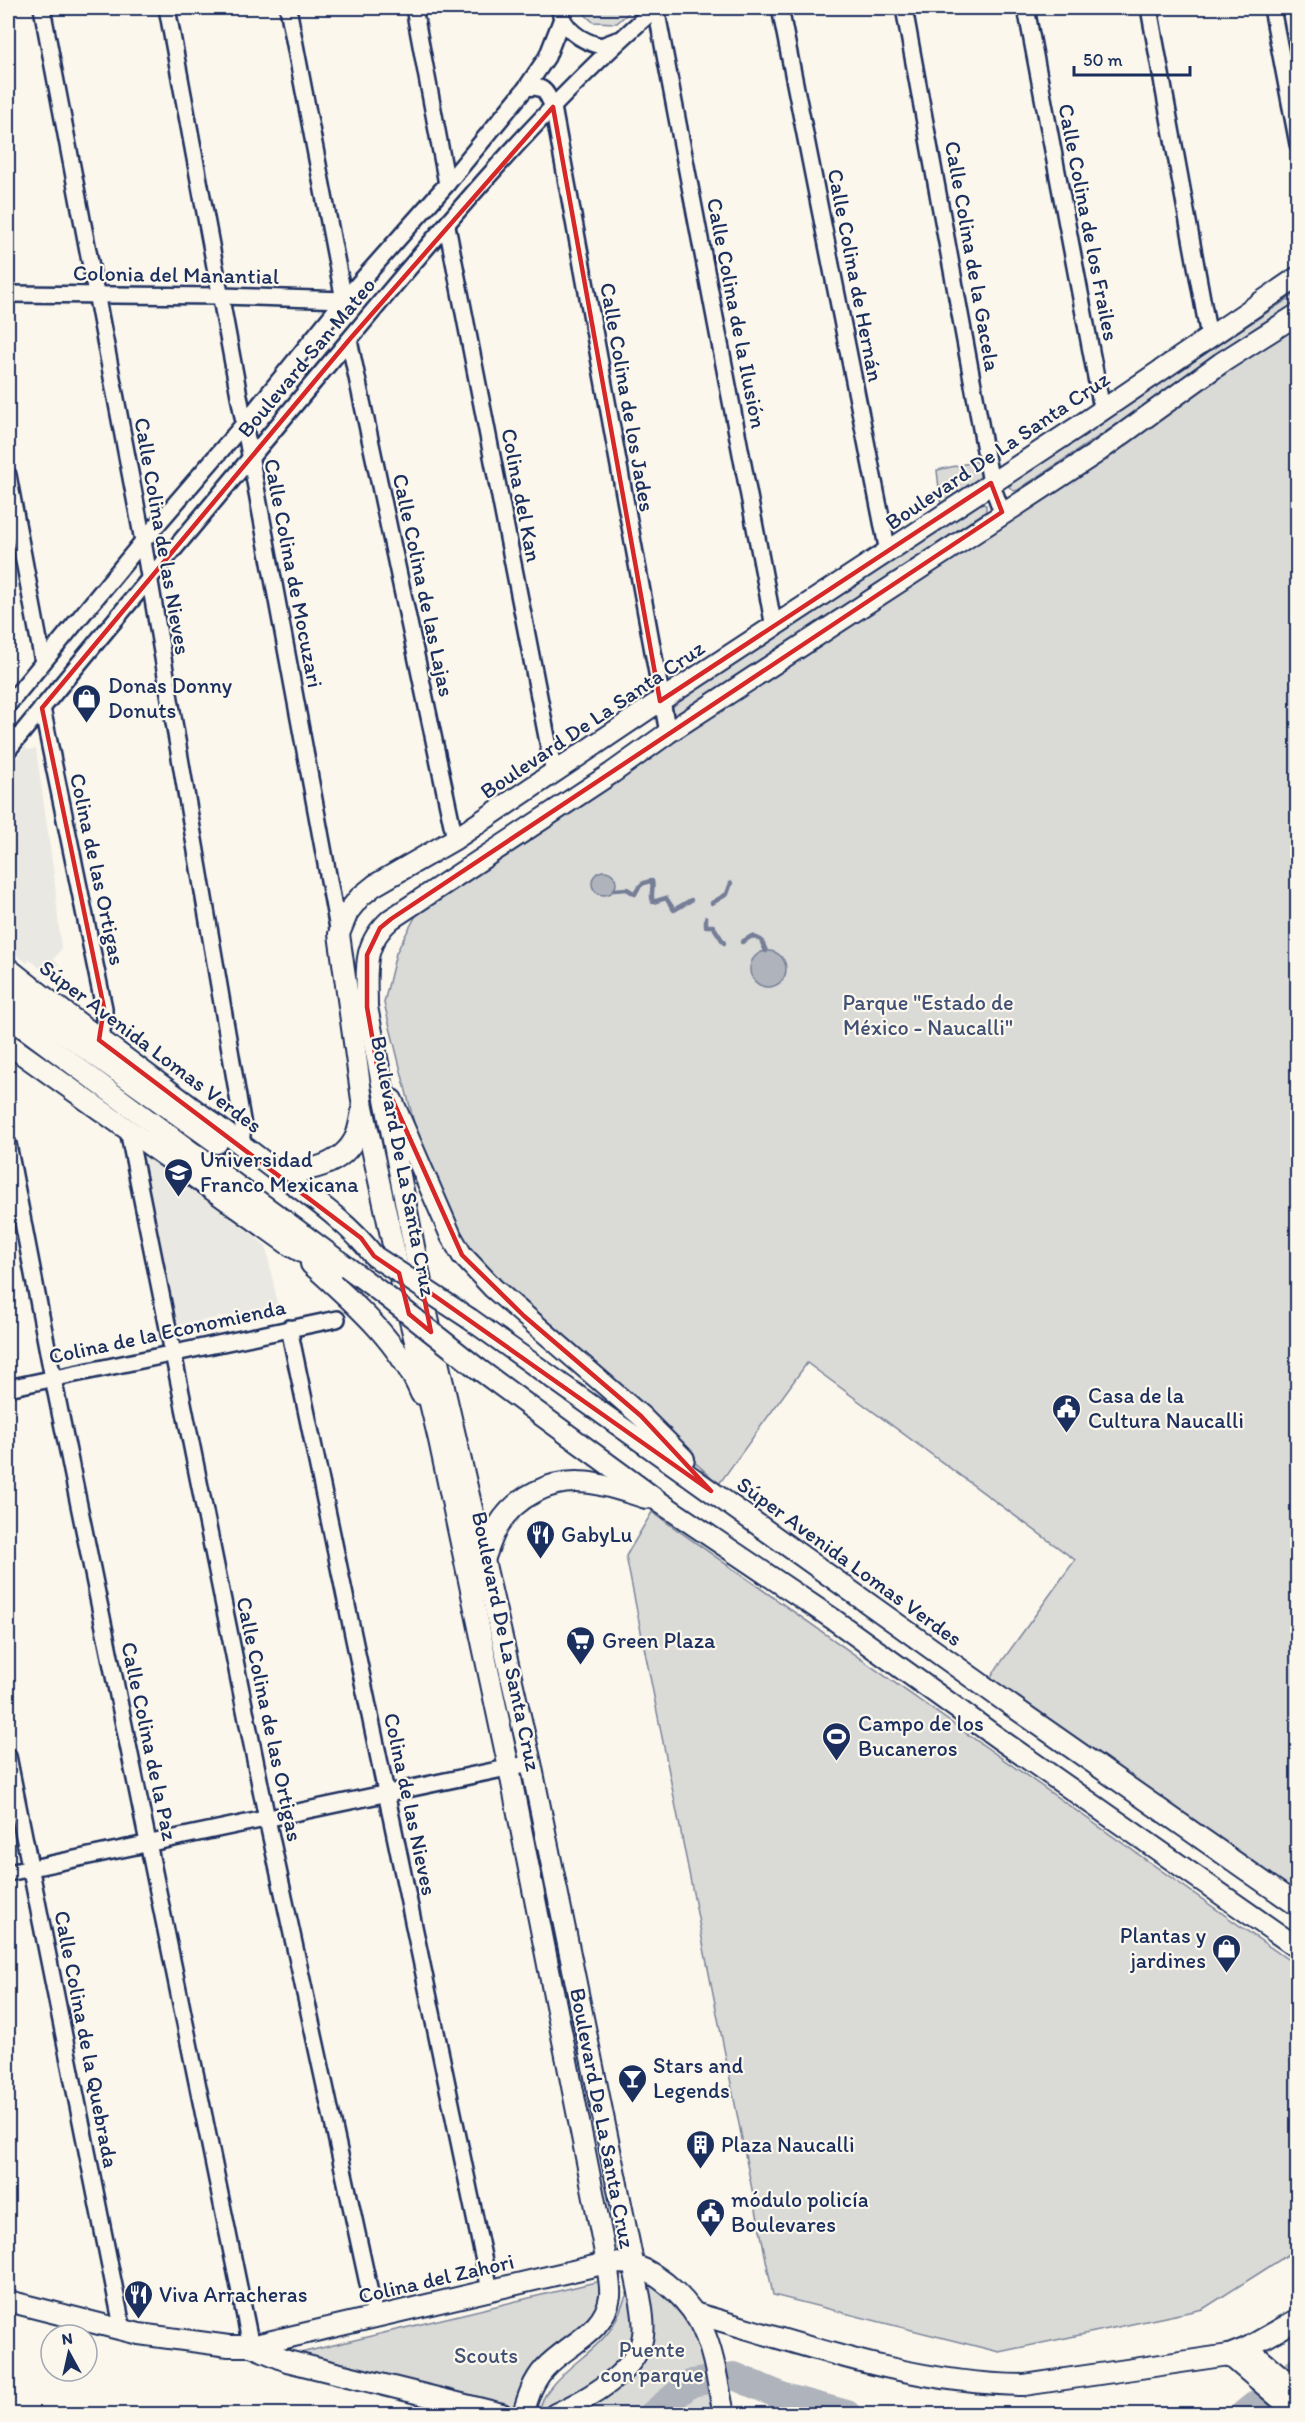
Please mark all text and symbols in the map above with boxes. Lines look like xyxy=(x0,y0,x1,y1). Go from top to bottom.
scale bar xyxy=(1074,39,1190,77)
text: 50 m xyxy=(1083,49,1123,71)
street label: Calle Colina de los Frailes xyxy=(1052,101,1125,343)
street label: Calle Colina de la Gacela xyxy=(939,139,1006,374)
street label: Calle Colina de Hernán xyxy=(822,166,889,384)
street label: Calle Colina de la Ilusión xyxy=(701,195,772,431)
street label: Colonia del Manantial xyxy=(73,259,279,290)
street label: Boulevard San Mateo xyxy=(232,272,381,443)
street label: Calle Colina de los Jades xyxy=(594,280,661,514)
street label: Boulevard De La Santa Cruz xyxy=(880,365,1115,536)
street label: Calle Colina de las Nieves xyxy=(128,415,197,657)
street label: Colina del Kan xyxy=(495,426,548,564)
street label: Calle Colina de Mocuzari xyxy=(258,456,329,690)
street label: Calle Colina de las Lajas xyxy=(387,471,460,699)
street label: Boulevard De La Santa Cruz xyxy=(475,634,710,805)
place label: Donas Donny Donuts xyxy=(108,672,233,724)
shop icon: Donas Donny Donuts xyxy=(71,682,103,724)
street label: Colina de las Ortigas xyxy=(64,771,131,968)
street label: Súper Avenida Lomas Verdes xyxy=(34,954,267,1139)
park label: Parque "Estado de México - Naucalli" xyxy=(842,989,1014,1041)
street label: Boulevard De La Santa Cruz xyxy=(365,1034,442,1299)
place label: Universidad Franco Mexicana xyxy=(200,1146,359,1198)
school or university icon: Universidad Franco Mexicana xyxy=(163,1156,195,1198)
street label: Colina de la Economienda xyxy=(46,1293,289,1370)
place label: Casa de la Cultura Naucalli xyxy=(1088,1382,1244,1434)
public building icon: Casa de la Cultura Naucalli xyxy=(1051,1392,1083,1434)
street label: Súper Avenida Lomas Verdes xyxy=(732,1471,968,1652)
street label: Boulevard De La Santa Cruz xyxy=(466,1509,547,1773)
restaurant icon: GabyLu xyxy=(524,1518,556,1560)
place label: GabyLu xyxy=(561,1521,633,1548)
street label: Calle Colina de las Ortigas xyxy=(230,1594,309,1844)
supermarket icon: Green Plaza xyxy=(565,1624,597,1666)
place label: Green Plaza xyxy=(602,1627,716,1654)
street label: Calle Colina de la Paz xyxy=(115,1639,184,1843)
street label: Colina de las Nieves xyxy=(378,1710,443,1898)
place label: Campo de los Bucaneros xyxy=(858,1710,984,1762)
sports icon: Campo de los Bucaneros xyxy=(821,1720,853,1762)
street label: Calle Colina de la Quebrada xyxy=(48,1908,125,2170)
place label: Plantas y jardines xyxy=(1120,1922,1207,1974)
shop icon: Plantas y jardines xyxy=(1211,1932,1243,1974)
street label: Boulevard De La Santa Cruz xyxy=(564,1986,641,2251)
place label: Stars and Legends xyxy=(653,2052,743,2104)
bar icon: Stars and Legends xyxy=(616,2062,648,2104)
building icon: Plaza Naucalli xyxy=(684,2128,716,2170)
place label: Plaza Naucalli xyxy=(721,2131,855,2158)
place label: módulo policía Boulevares xyxy=(731,2186,869,2238)
public building icon: módulo policía Boulevares xyxy=(694,2196,726,2238)
street label: Colina del Zahori xyxy=(356,2247,517,2310)
restaurant icon: Viva Arracheras xyxy=(122,2278,154,2320)
place label: Viva Arracheras xyxy=(159,2281,307,2308)
north arrow xyxy=(39,2323,99,2383)
text: N xyxy=(60,2328,74,2349)
park label: Puente con parque xyxy=(600,2336,704,2388)
park label: Scouts xyxy=(454,2342,518,2369)

